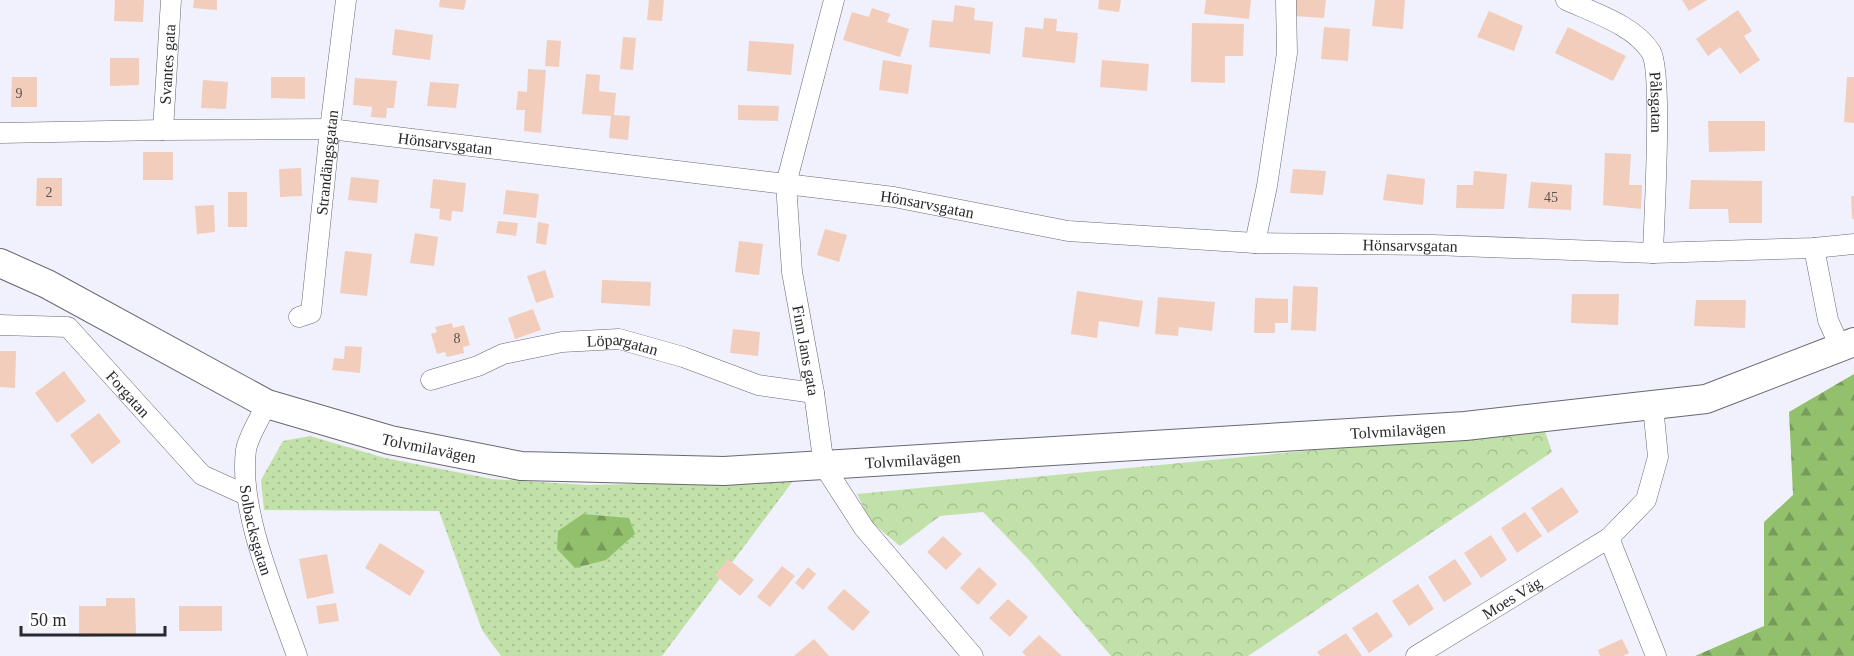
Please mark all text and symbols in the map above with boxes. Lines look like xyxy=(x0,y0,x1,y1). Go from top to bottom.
street label: Svantes gata xyxy=(156,23,178,105)
street label: Pålsgatan xyxy=(1647,71,1666,133)
house number: 9 xyxy=(16,86,23,101)
street label: Strandängsgatan xyxy=(313,109,341,216)
street label: Hönsarvsgatan xyxy=(397,129,493,157)
house number: 2 xyxy=(46,185,53,200)
street label: Hönsarvsgatan xyxy=(879,187,976,221)
house number: 45 xyxy=(1544,190,1558,205)
street label: Hönsarvsgatan xyxy=(1363,236,1458,254)
street label: Finn Jans gata xyxy=(790,304,823,397)
street label: Löpargatan xyxy=(586,330,660,358)
house number: 8 xyxy=(454,331,461,346)
street label: Forgatan xyxy=(103,367,154,420)
street label: Tolvmilavägen xyxy=(1350,419,1446,441)
street label: Tolvmilavägen xyxy=(380,430,478,465)
street label: Tolvmilavägen xyxy=(864,448,961,471)
street label: Solbacksgatan xyxy=(237,484,276,577)
street label: Moes Väg xyxy=(1479,573,1545,622)
scale bar xyxy=(21,599,165,637)
text: 50 m xyxy=(30,610,67,630)

